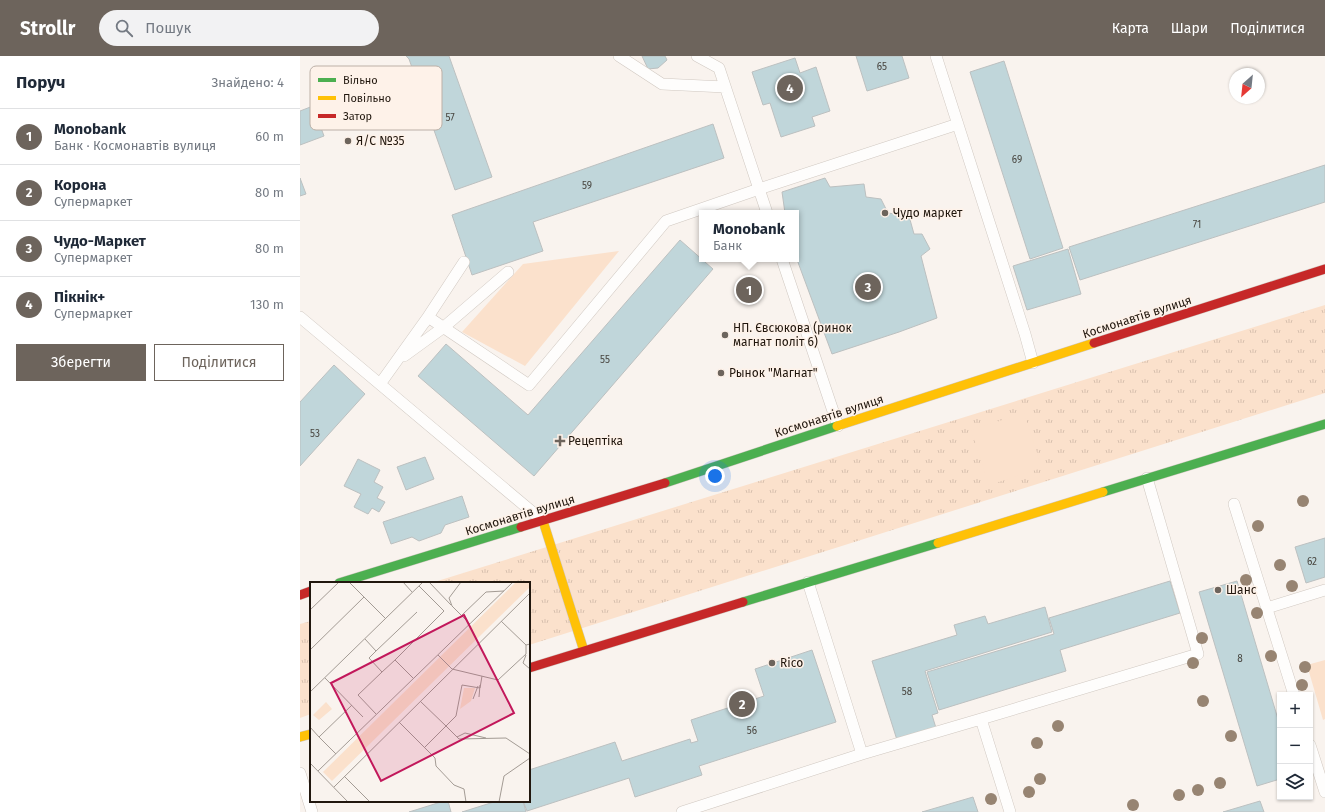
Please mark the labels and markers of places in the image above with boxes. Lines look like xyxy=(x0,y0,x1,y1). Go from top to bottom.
pin: 4 xyxy=(777,73,803,103)
place label: Я/С №35 xyxy=(356,134,405,148)
marker: Я/С №35 xyxy=(343,136,353,146)
place label: Чудо маркет xyxy=(893,206,963,220)
marker: Чудо маркет xyxy=(880,208,890,218)
pin: 3 xyxy=(855,272,881,302)
pin: 1 xyxy=(736,275,762,305)
place label: НП. Євсюкова (ринок магнат політ 6) xyxy=(733,321,853,349)
marker: НП. Євсюкова (ринок магнат політ 6) xyxy=(720,330,730,340)
place label: Рынок "Магнат" xyxy=(729,366,818,380)
marker: Рынок "Магнат" xyxy=(716,368,726,378)
place label: Рецептіка xyxy=(568,434,623,448)
marker: Рецептіка xyxy=(555,436,565,446)
place label: Шанс xyxy=(1226,583,1257,597)
marker: Шанс xyxy=(1213,585,1223,595)
place label: Rico xyxy=(780,656,803,670)
marker: Rico xyxy=(767,658,777,668)
pin: 2 xyxy=(729,689,755,719)

